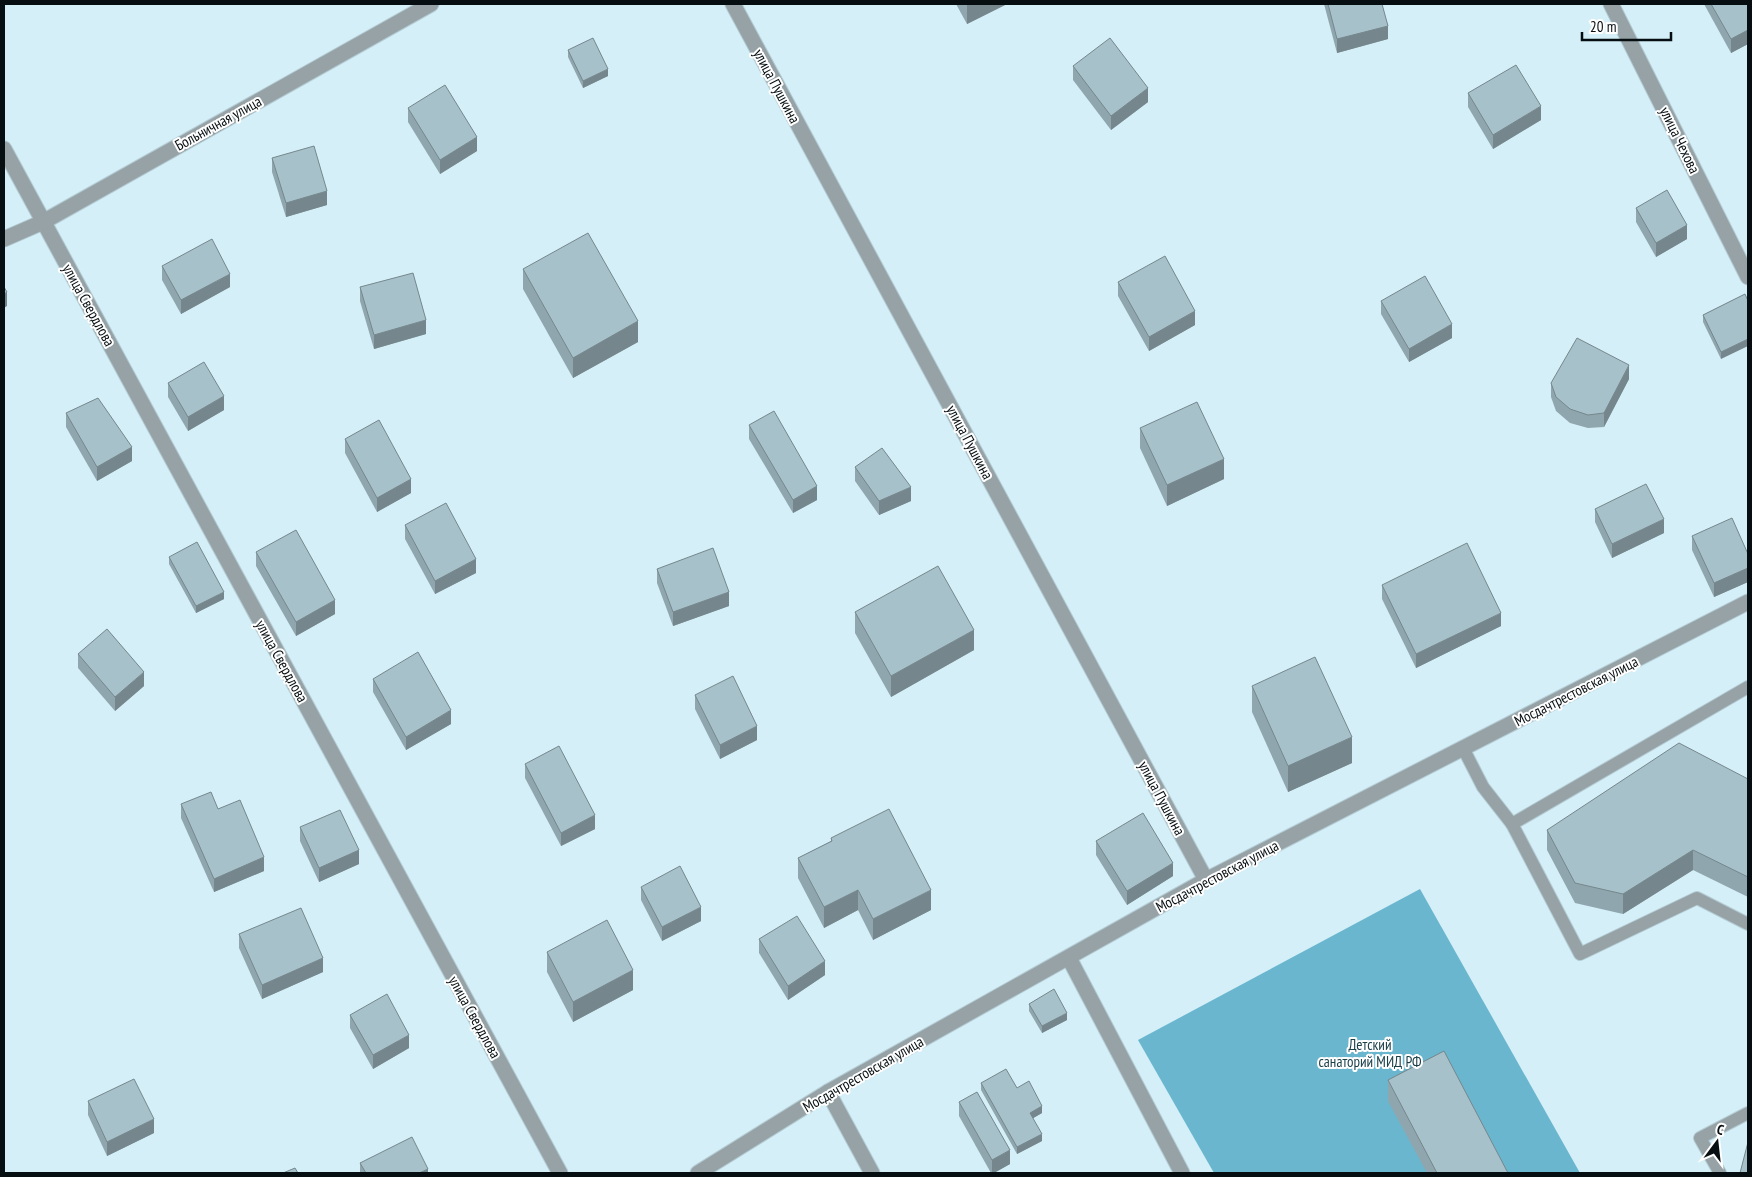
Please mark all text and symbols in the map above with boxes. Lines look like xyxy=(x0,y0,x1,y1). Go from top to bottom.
scale bar xyxy=(1582,10,1671,42)
text: 20 m xyxy=(1590,17,1616,36)
street label: улица Пушкина xyxy=(750,46,804,126)
street label: Больничная улица xyxy=(171,91,265,155)
street label: улица Чехова xyxy=(1656,104,1704,176)
street label: улица Свердлова xyxy=(59,261,119,349)
street label: улица Пушкина xyxy=(943,402,997,482)
street label: улица Свердлова xyxy=(252,617,312,705)
street label: Мосдачтрестовская улица xyxy=(1511,652,1641,730)
street label: улица Пушкина xyxy=(1135,758,1189,838)
street label: Мосдачтрестовская улица xyxy=(1152,836,1282,916)
street label: улица Свердлова xyxy=(445,973,505,1061)
street label: Мосдачтрестовская улица xyxy=(799,1032,927,1116)
park label: Детский санаторий МИД РФ xyxy=(1319,1035,1422,1071)
north arrow xyxy=(1692,1117,1742,1167)
text: С xyxy=(1715,1120,1726,1139)

